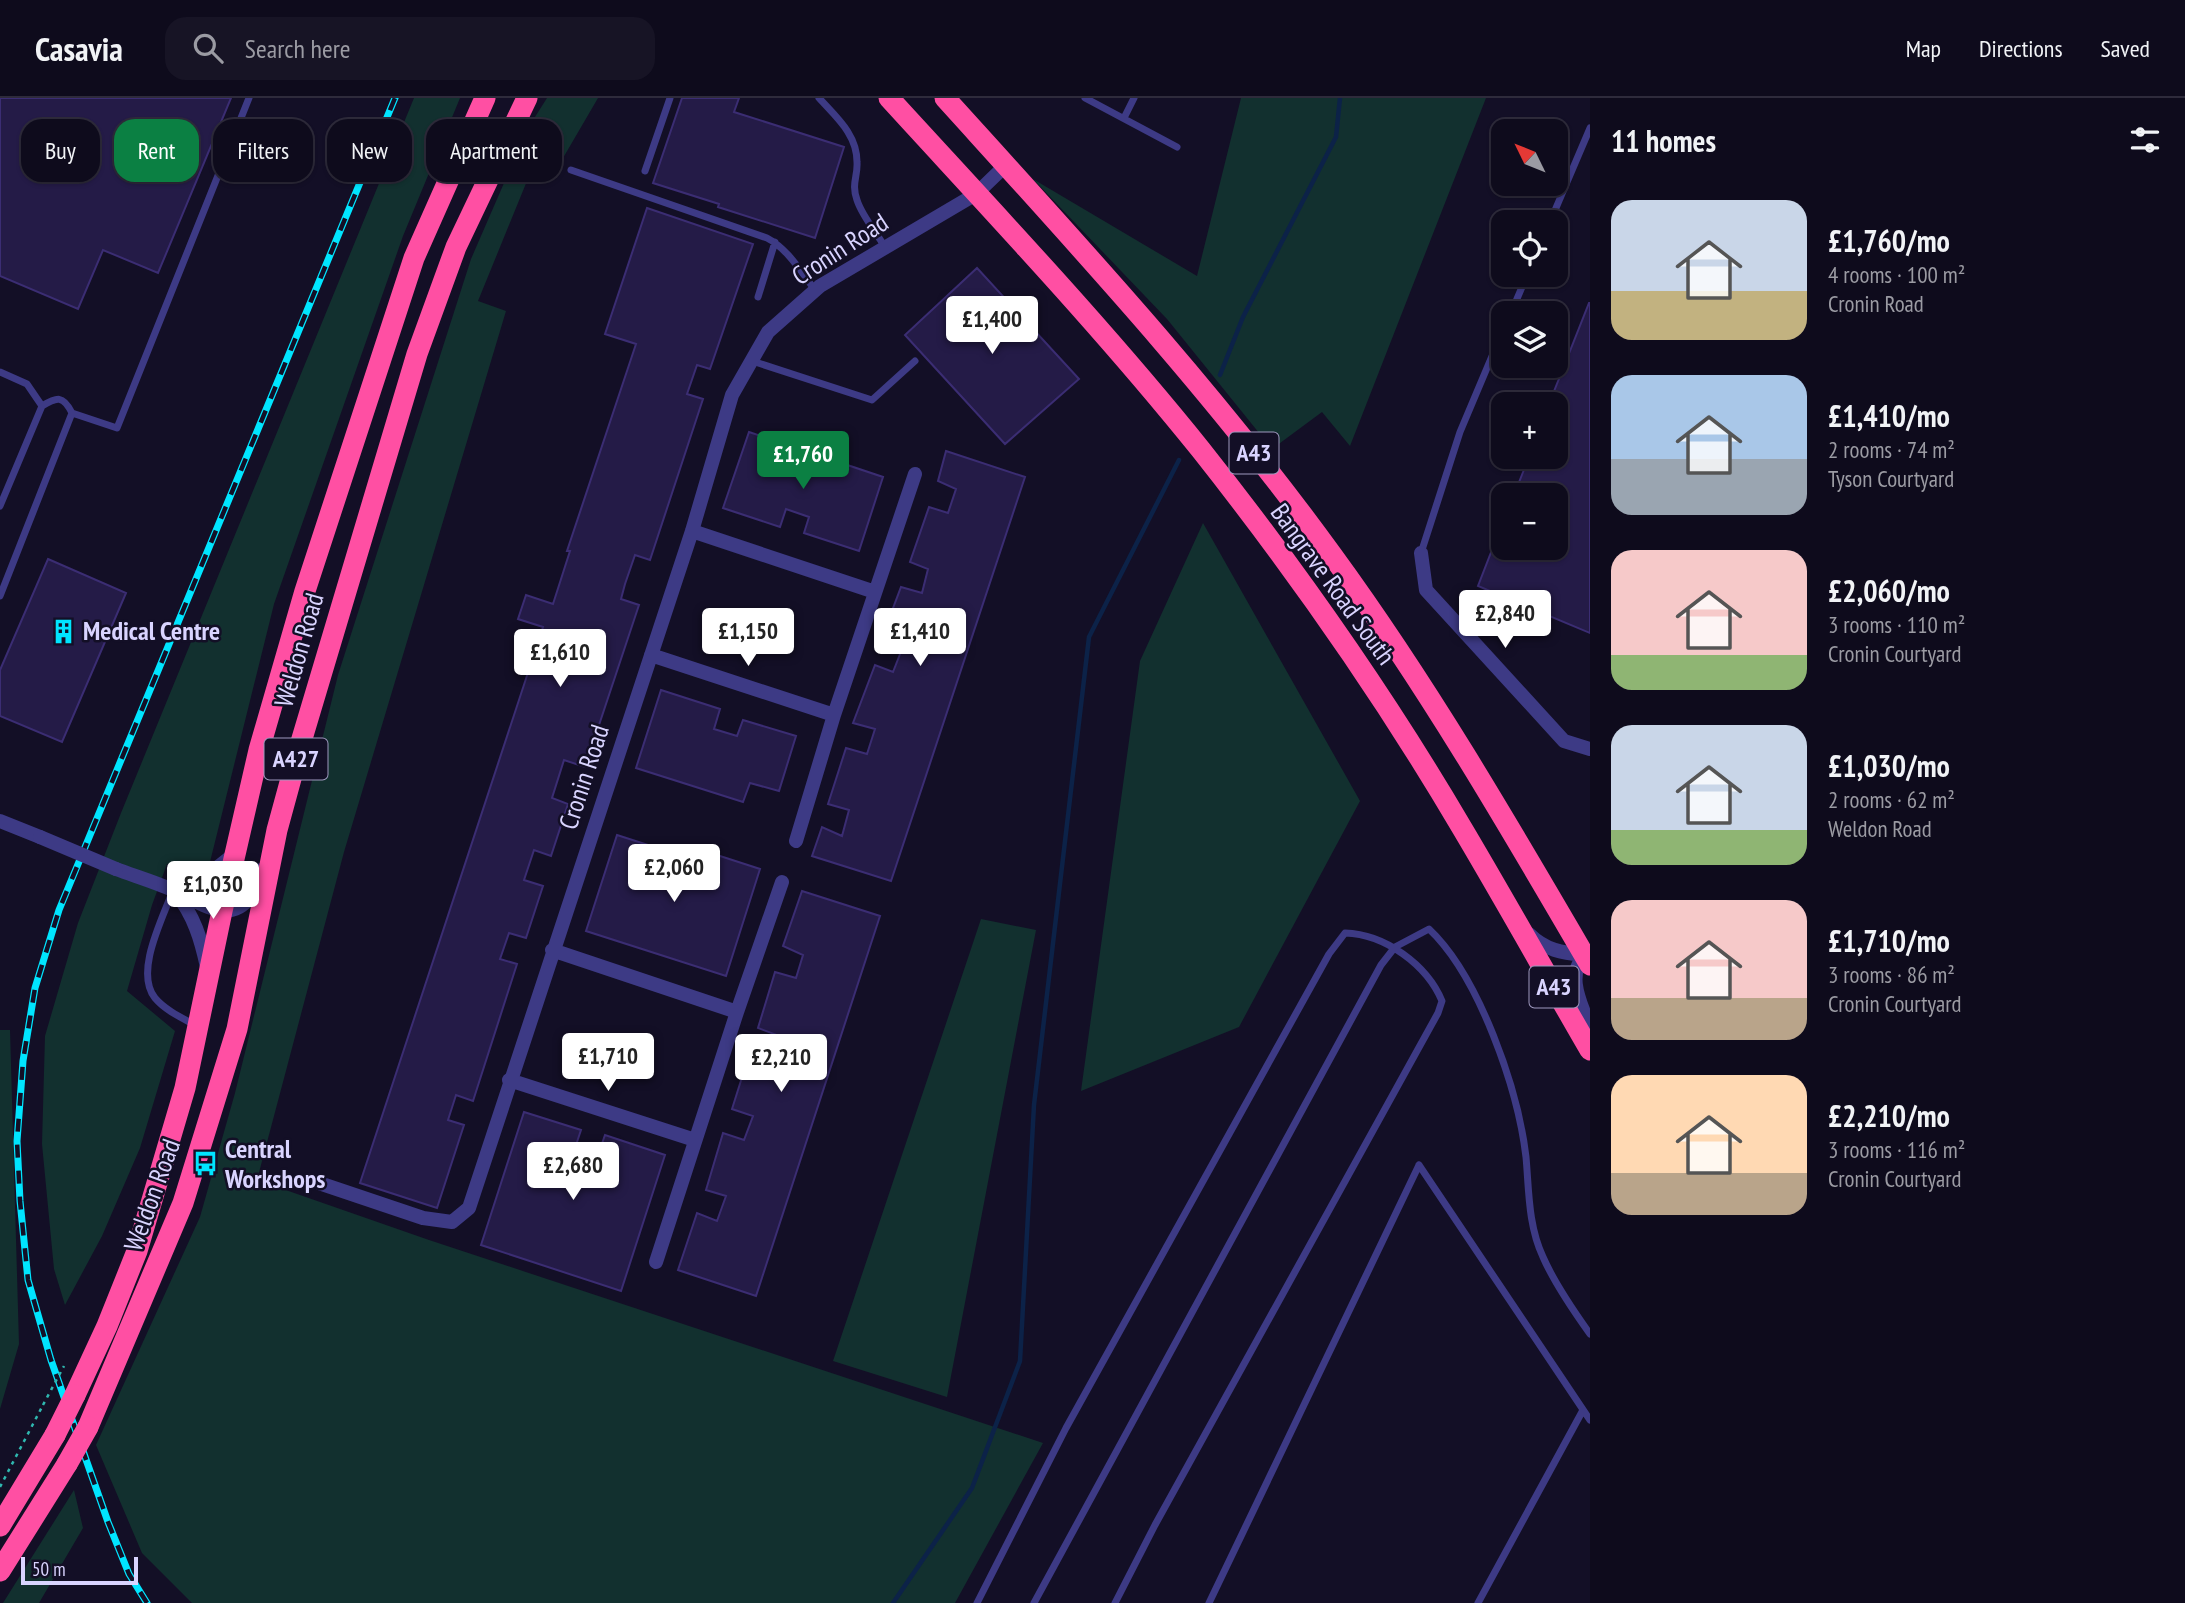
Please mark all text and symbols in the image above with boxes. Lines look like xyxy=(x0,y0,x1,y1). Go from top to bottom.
search box xyxy=(165,17,655,80)
text: Casavia xyxy=(35,27,123,70)
icon: search xyxy=(189,29,227,67)
text: Search here xyxy=(245,32,351,65)
text: Map xyxy=(1906,33,1941,64)
text: Directions xyxy=(1979,33,2063,64)
text: Saved xyxy=(2101,33,2150,64)
chip: Buy xyxy=(21,119,100,182)
chip: Rent xyxy=(114,119,199,182)
chip: Filters xyxy=(213,119,313,182)
chip: New xyxy=(327,119,412,182)
chip: Apartment xyxy=(426,119,562,182)
north arrow xyxy=(1491,119,1568,196)
map controls xyxy=(1491,119,1568,560)
text: 11 homes xyxy=(1611,121,1716,160)
icon: filters xyxy=(2126,121,2164,159)
street label: Cronin Road xyxy=(785,205,894,292)
button: locate xyxy=(1491,210,1568,287)
text: £1,760/mo xyxy=(1828,221,1950,260)
icon: home xyxy=(1667,228,1751,312)
text: 4 rooms · 100 m² xyxy=(1828,260,1965,289)
text: Cronin Road xyxy=(1828,289,1924,318)
pin: £1,400 xyxy=(935,296,1049,356)
button: layers xyxy=(1491,301,1568,378)
text: £1,400 xyxy=(962,304,1022,333)
button: + xyxy=(1491,392,1568,469)
text: £1,410/mo xyxy=(1828,396,1950,435)
icon: home xyxy=(1667,403,1751,487)
pin: £1,760 xyxy=(746,432,860,491)
road number: A43 xyxy=(1230,432,1278,474)
text: 2 rooms · 74 m² xyxy=(1828,435,1955,464)
text: £1,760 xyxy=(773,439,833,468)
text: Tyson Courtyard xyxy=(1828,464,1954,493)
button: − xyxy=(1491,483,1568,560)
street label: Bangrave Road South xyxy=(1264,497,1403,671)
text: £2,060/mo xyxy=(1828,571,1950,610)
icon: home xyxy=(1667,578,1751,662)
street label: Weldon Road xyxy=(267,589,331,711)
pin: £2,840 xyxy=(1448,590,1562,650)
text: £2,840 xyxy=(1475,598,1535,627)
pin: £1,150 xyxy=(691,608,805,668)
pin: £1,410 xyxy=(863,608,977,668)
text: 3 rooms · 110 m² xyxy=(1828,610,1965,639)
place label: Medical Centre xyxy=(83,614,220,647)
text: £1,150 xyxy=(718,616,778,645)
text: £1,410 xyxy=(890,616,950,645)
building icon: Medical Centre xyxy=(49,617,77,645)
pin: £1,610 xyxy=(503,630,617,689)
text: £1,610 xyxy=(530,637,590,666)
text: Cronin Courtyard xyxy=(1828,639,1962,668)
street label: Cronin Road xyxy=(551,720,616,833)
road number: A427 xyxy=(264,738,328,780)
text: £1,030/mo xyxy=(1828,746,1950,785)
icon: home xyxy=(1667,753,1751,837)
text: 2 rooms · 62 m² xyxy=(1828,785,1955,814)
text: Weldon Road xyxy=(1828,814,1932,843)
pin: £2,060 xyxy=(617,844,731,904)
text: £2,060 xyxy=(644,852,704,881)
pin: £1,030 xyxy=(156,862,270,921)
text: £1,030 xyxy=(183,869,243,898)
text: £1,710/mo xyxy=(1828,921,1950,960)
icon: home xyxy=(1667,928,1751,1012)
text: 3 rooms · 86 m² xyxy=(1828,960,1955,989)
road number: A43 xyxy=(1530,966,1578,1007)
text: Cronin Courtyard xyxy=(1828,989,1962,1018)
pin: £1,710 xyxy=(551,1034,665,1093)
pin: £2,210 xyxy=(724,1034,838,1094)
text: £1,710 xyxy=(578,1041,638,1070)
text: £2,210 xyxy=(751,1042,811,1071)
text: £2,210/mo xyxy=(1828,1096,1950,1135)
icon: home xyxy=(1667,1103,1751,1187)
place label: Central Workshops xyxy=(224,1132,325,1195)
street label: Weldon Road xyxy=(116,1134,187,1255)
text: 3 rooms · 116 m² xyxy=(1828,1135,1965,1164)
pin: £2,680 xyxy=(516,1142,630,1202)
bus stop icon: Central Workshops xyxy=(191,1150,219,1178)
text: £2,680 xyxy=(543,1150,603,1179)
text: Cronin Courtyard xyxy=(1828,1164,1962,1193)
scale bar xyxy=(21,1554,138,1586)
text: 50 m xyxy=(32,1557,66,1581)

